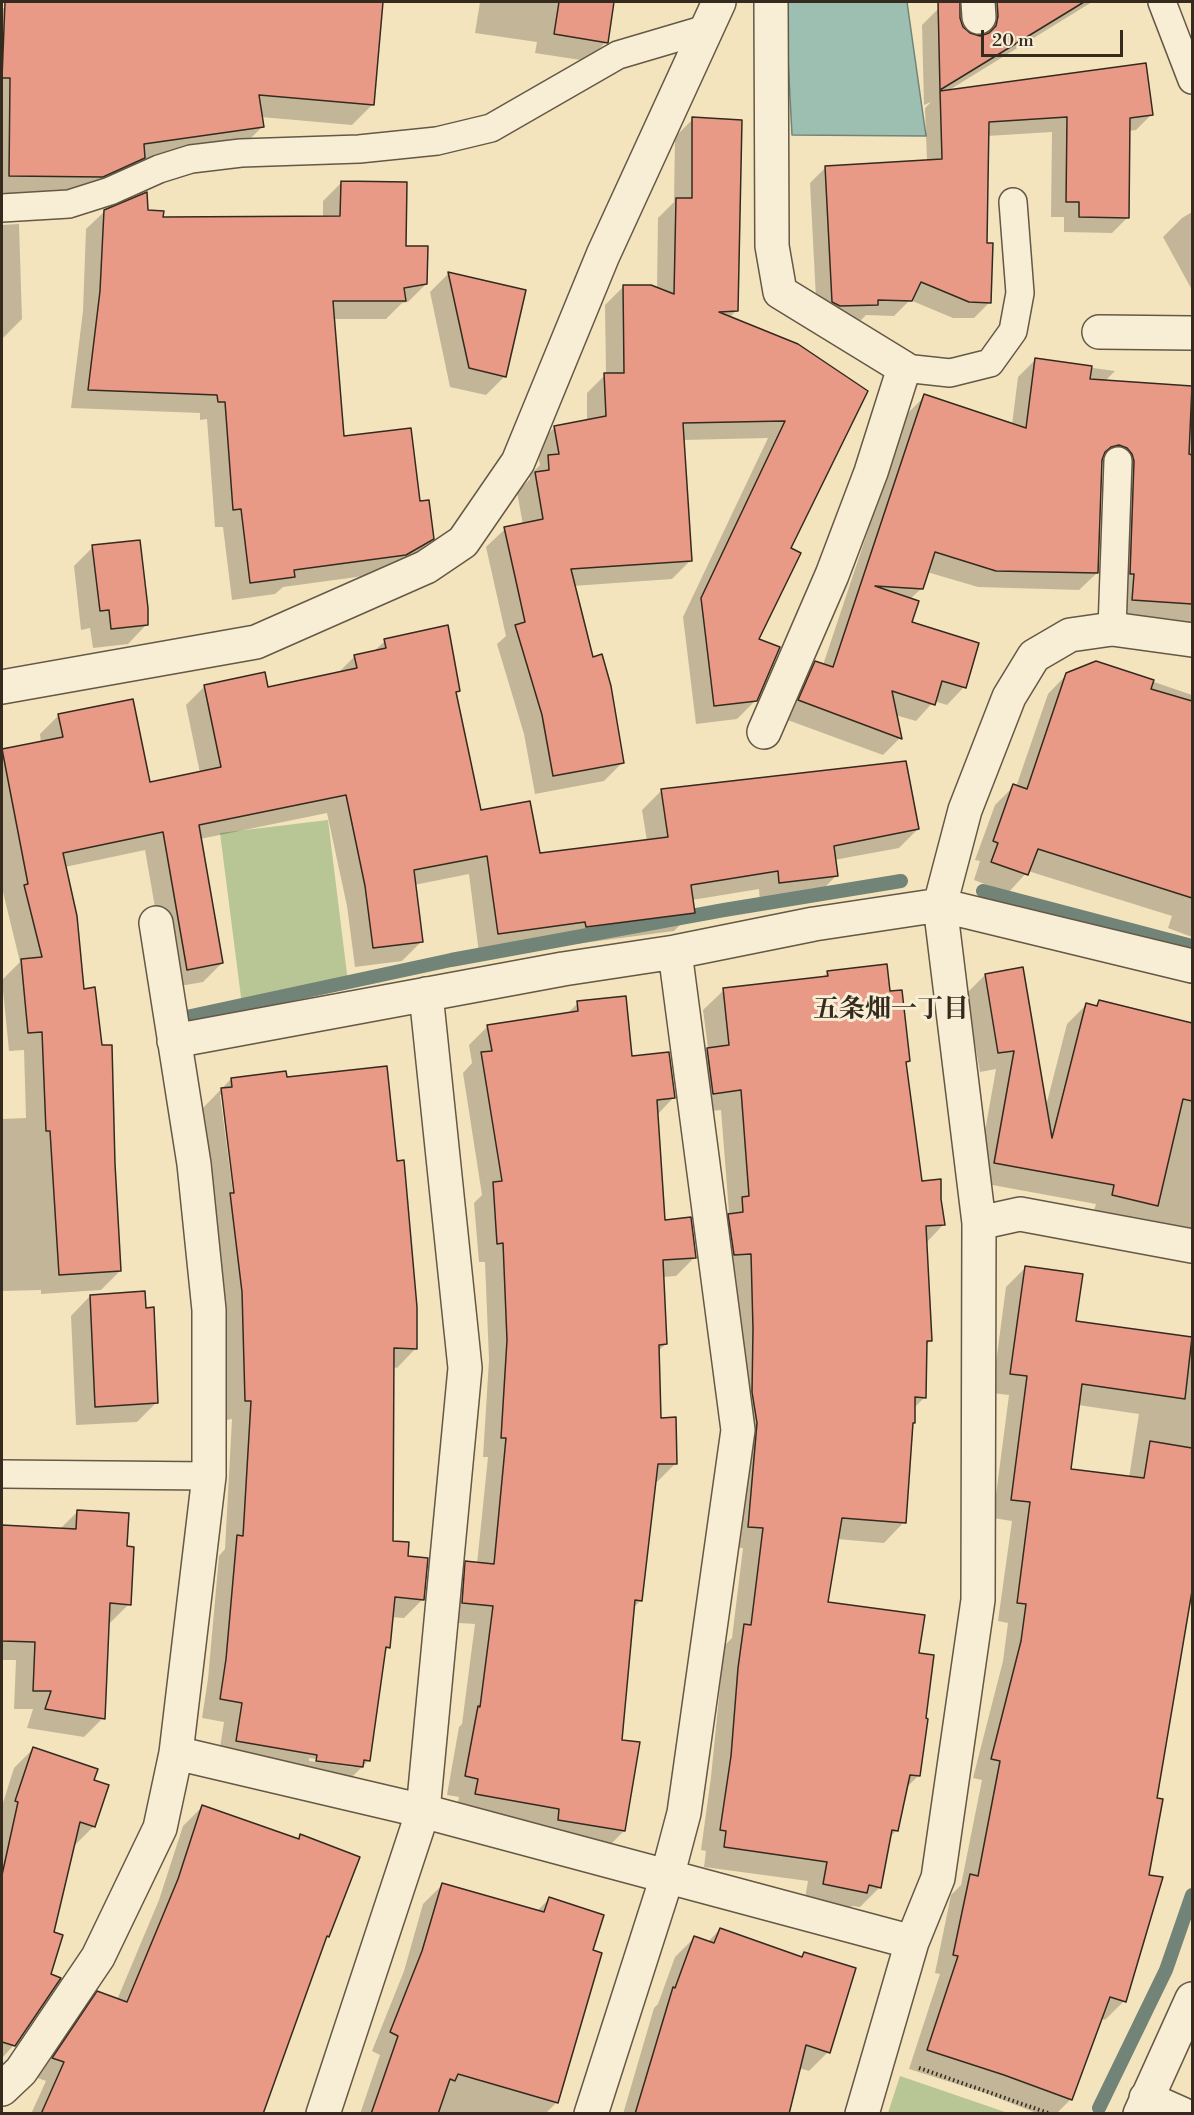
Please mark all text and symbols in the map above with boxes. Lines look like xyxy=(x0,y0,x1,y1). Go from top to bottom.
scale bar xyxy=(984,18,1126,56)
text: 20 m xyxy=(992,29,1034,52)
district label: 五条畑一丁目 xyxy=(813,995,969,1027)

